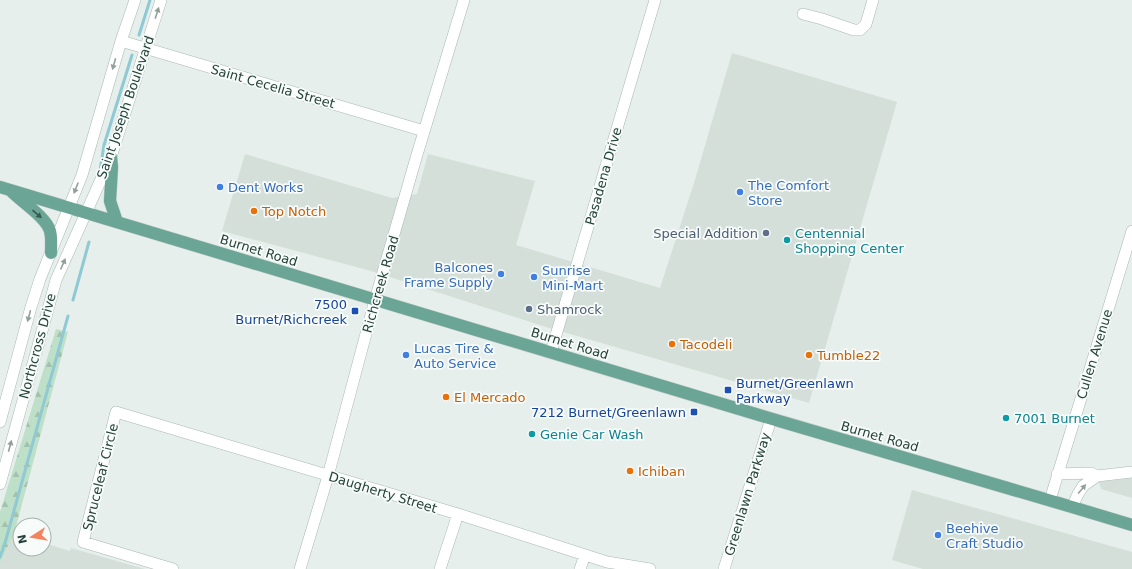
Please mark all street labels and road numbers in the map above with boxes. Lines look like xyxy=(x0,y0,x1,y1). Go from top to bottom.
street label: Saint Joseph Boulevard xyxy=(94,34,157,181)
street label: Saint Cecelia Street xyxy=(209,62,337,111)
street label: Pasadena Drive xyxy=(582,125,625,227)
street label: Burnet Road xyxy=(218,232,299,269)
street label: Richcreek Road xyxy=(359,234,402,335)
street label: Northcross Drive xyxy=(16,292,59,401)
street label: Cullen Avenue xyxy=(1074,307,1115,401)
street label: Burnet Road xyxy=(529,325,610,362)
street label: Burnet Road xyxy=(839,418,921,455)
street label: Spruceleaf Circle xyxy=(80,422,121,532)
street label: Greenlawn Parkway xyxy=(722,430,774,558)
street label: Daugherty Street xyxy=(327,469,439,516)

